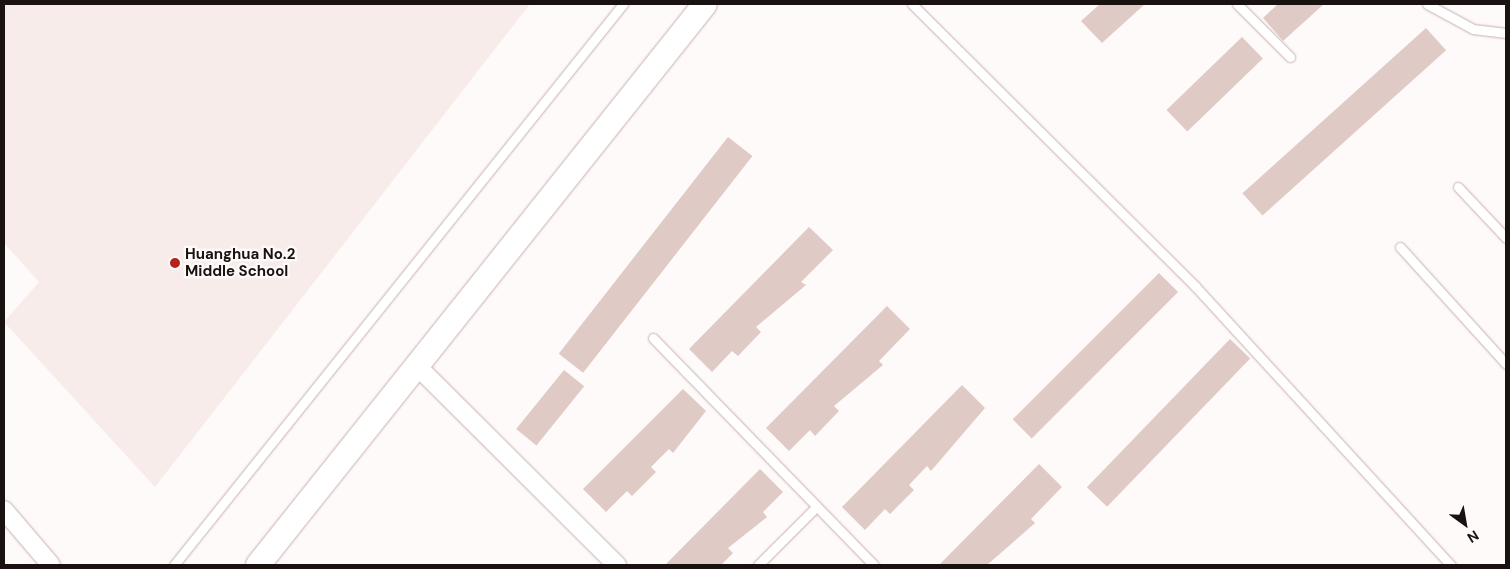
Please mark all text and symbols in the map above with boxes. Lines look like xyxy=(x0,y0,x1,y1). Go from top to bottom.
place label: Huanghua No.2 Middle School xyxy=(185,245,295,280)
marker: Huanghua No.2 Middle School xyxy=(169,257,181,269)
north arrow xyxy=(1440,499,1490,549)
text: N xyxy=(1464,526,1482,547)

